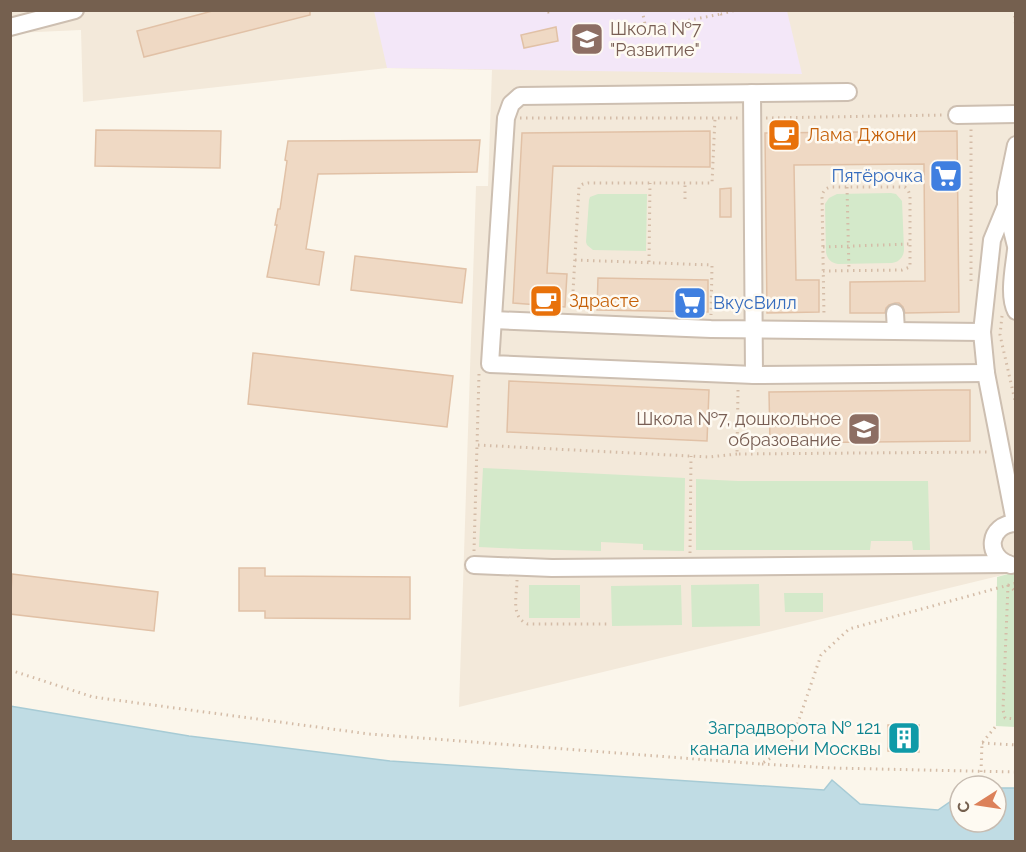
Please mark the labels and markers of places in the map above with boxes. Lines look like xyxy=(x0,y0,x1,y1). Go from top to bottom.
place label: Школа №7 "Развитие" xyxy=(610,18,702,60)
school or university icon: Школа №7 "Развитие" xyxy=(569,21,605,57)
cafe icon: Лама Джони xyxy=(766,117,802,153)
place label: Лама Джони xyxy=(807,124,917,145)
supermarket icon: Пятёрочка xyxy=(928,158,964,194)
place label: Пятёрочка xyxy=(831,165,923,186)
cafe icon: Здрасте xyxy=(528,283,564,319)
supermarket icon: ВкусВилл xyxy=(672,285,708,321)
place label: Здрасте xyxy=(569,290,639,311)
place label: ВкусВилл xyxy=(713,292,797,313)
place label: Школа №7, дошкольное образование xyxy=(636,408,841,450)
school or university icon: Школа №7, дошкольное образование xyxy=(846,411,882,447)
place label: Заградворота № 121 канала имени Москвы xyxy=(690,717,881,759)
building icon: Заградворота № 121 канала имени Москвы xyxy=(886,720,922,756)

